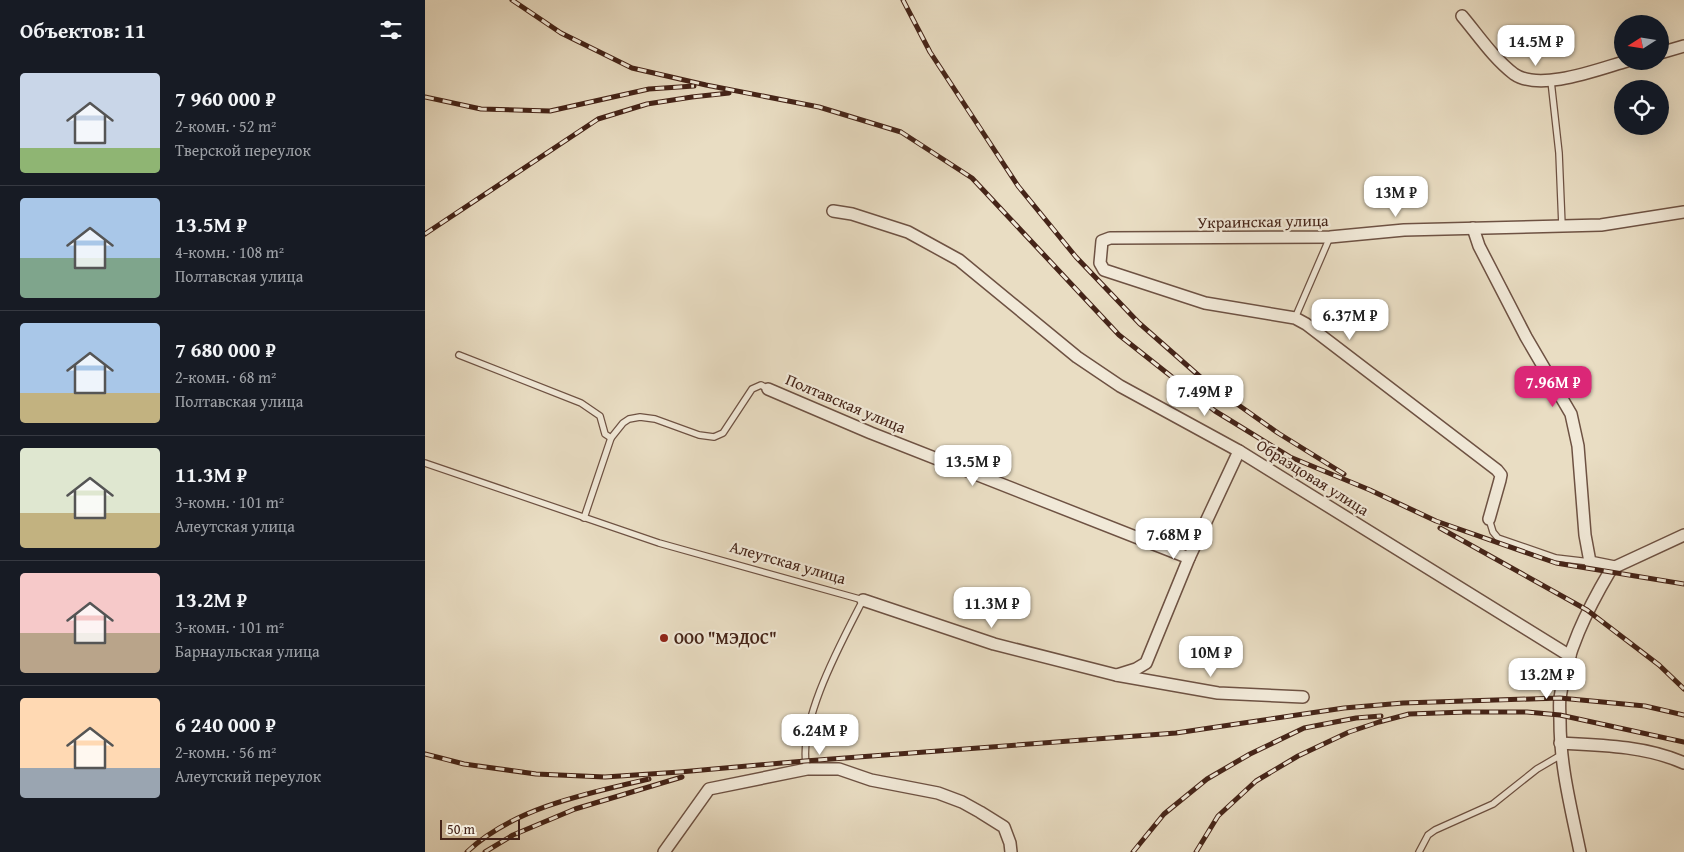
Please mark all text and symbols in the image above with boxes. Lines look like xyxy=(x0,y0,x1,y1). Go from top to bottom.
text: Объектов: 11 xyxy=(20,15,146,46)
north arrow xyxy=(1614,15,1669,70)
map controls xyxy=(1614,15,1669,135)
icon: filters xyxy=(377,16,405,44)
pin: 14.5M ₽ xyxy=(1490,24,1582,67)
text: 14.5M ₽ xyxy=(1509,29,1563,53)
button: locate xyxy=(1614,80,1669,135)
text: 7 960 000 ₽ xyxy=(175,83,276,114)
icon: home xyxy=(60,93,120,153)
text: 2-комн. · 52 m² xyxy=(175,114,276,138)
text: Тверской переулок xyxy=(175,138,311,162)
pin: 13M ₽ xyxy=(1361,176,1431,218)
text: 13M ₽ xyxy=(1375,180,1417,204)
street label: Украинская улица xyxy=(1197,208,1329,234)
text: 13.5M ₽ xyxy=(175,209,247,240)
icon: home xyxy=(60,218,120,278)
text: 4-комн. · 108 m² xyxy=(175,240,284,264)
text: Полтавская улица xyxy=(175,264,303,288)
pin: 6.37M ₽ xyxy=(1304,298,1396,341)
text: 6.37M ₽ xyxy=(1323,303,1377,327)
text: 7 680 000 ₽ xyxy=(175,334,276,365)
icon: home xyxy=(60,343,120,403)
text: 2-комн. · 68 m² xyxy=(175,365,276,389)
pin: 7.96M ₽ xyxy=(1507,366,1599,408)
street label: Полтавская улица xyxy=(782,367,910,439)
text: 7.96M ₽ xyxy=(1526,370,1580,394)
pin: 7.49M ₽ xyxy=(1159,374,1251,417)
text: 7.49M ₽ xyxy=(1178,379,1232,403)
text: Полтавская улица xyxy=(175,389,303,413)
street label: Образцовая улица xyxy=(1252,433,1374,521)
pin: 13.5M ₽ xyxy=(927,444,1019,487)
text: 13.5M ₽ xyxy=(946,449,1000,473)
text: 11.3M ₽ xyxy=(175,459,247,490)
icon: home xyxy=(60,468,120,528)
text: 3-комн. · 101 m² xyxy=(175,490,284,514)
text: Алеутская улица xyxy=(175,514,295,538)
pin: 7.68M ₽ xyxy=(1128,518,1220,560)
text: 7.68M ₽ xyxy=(1147,522,1201,546)
street label: Алеутская улица xyxy=(727,534,849,590)
text: 13.2M ₽ xyxy=(175,584,247,615)
pin: 11.3M ₽ xyxy=(946,586,1038,629)
text: 11.3M ₽ xyxy=(965,591,1019,615)
icon: home xyxy=(60,593,120,653)
text: 3-комн. · 101 m² xyxy=(175,615,284,639)
place label: ООО "МЭДОС" xyxy=(674,626,777,650)
marker: ООО "МЭДОС" xyxy=(658,632,670,644)
pin: 10M ₽ xyxy=(1176,636,1246,678)
text: Барнаульская улица xyxy=(175,639,320,663)
text: 10M ₽ xyxy=(1190,640,1232,664)
pin: 13.2M ₽ xyxy=(1501,658,1593,700)
text: 13.2M ₽ xyxy=(1520,662,1574,686)
text: 6 240 000 ₽ xyxy=(175,709,276,740)
pin: 6.24M ₽ xyxy=(774,714,866,756)
icon: home xyxy=(60,718,120,778)
text: 6.24M ₽ xyxy=(793,718,847,742)
text: 2-комн. · 56 m² xyxy=(175,740,276,764)
text: Алеутский переулок xyxy=(175,764,321,788)
scale bar xyxy=(440,817,520,840)
text: 50 m xyxy=(447,819,475,839)

